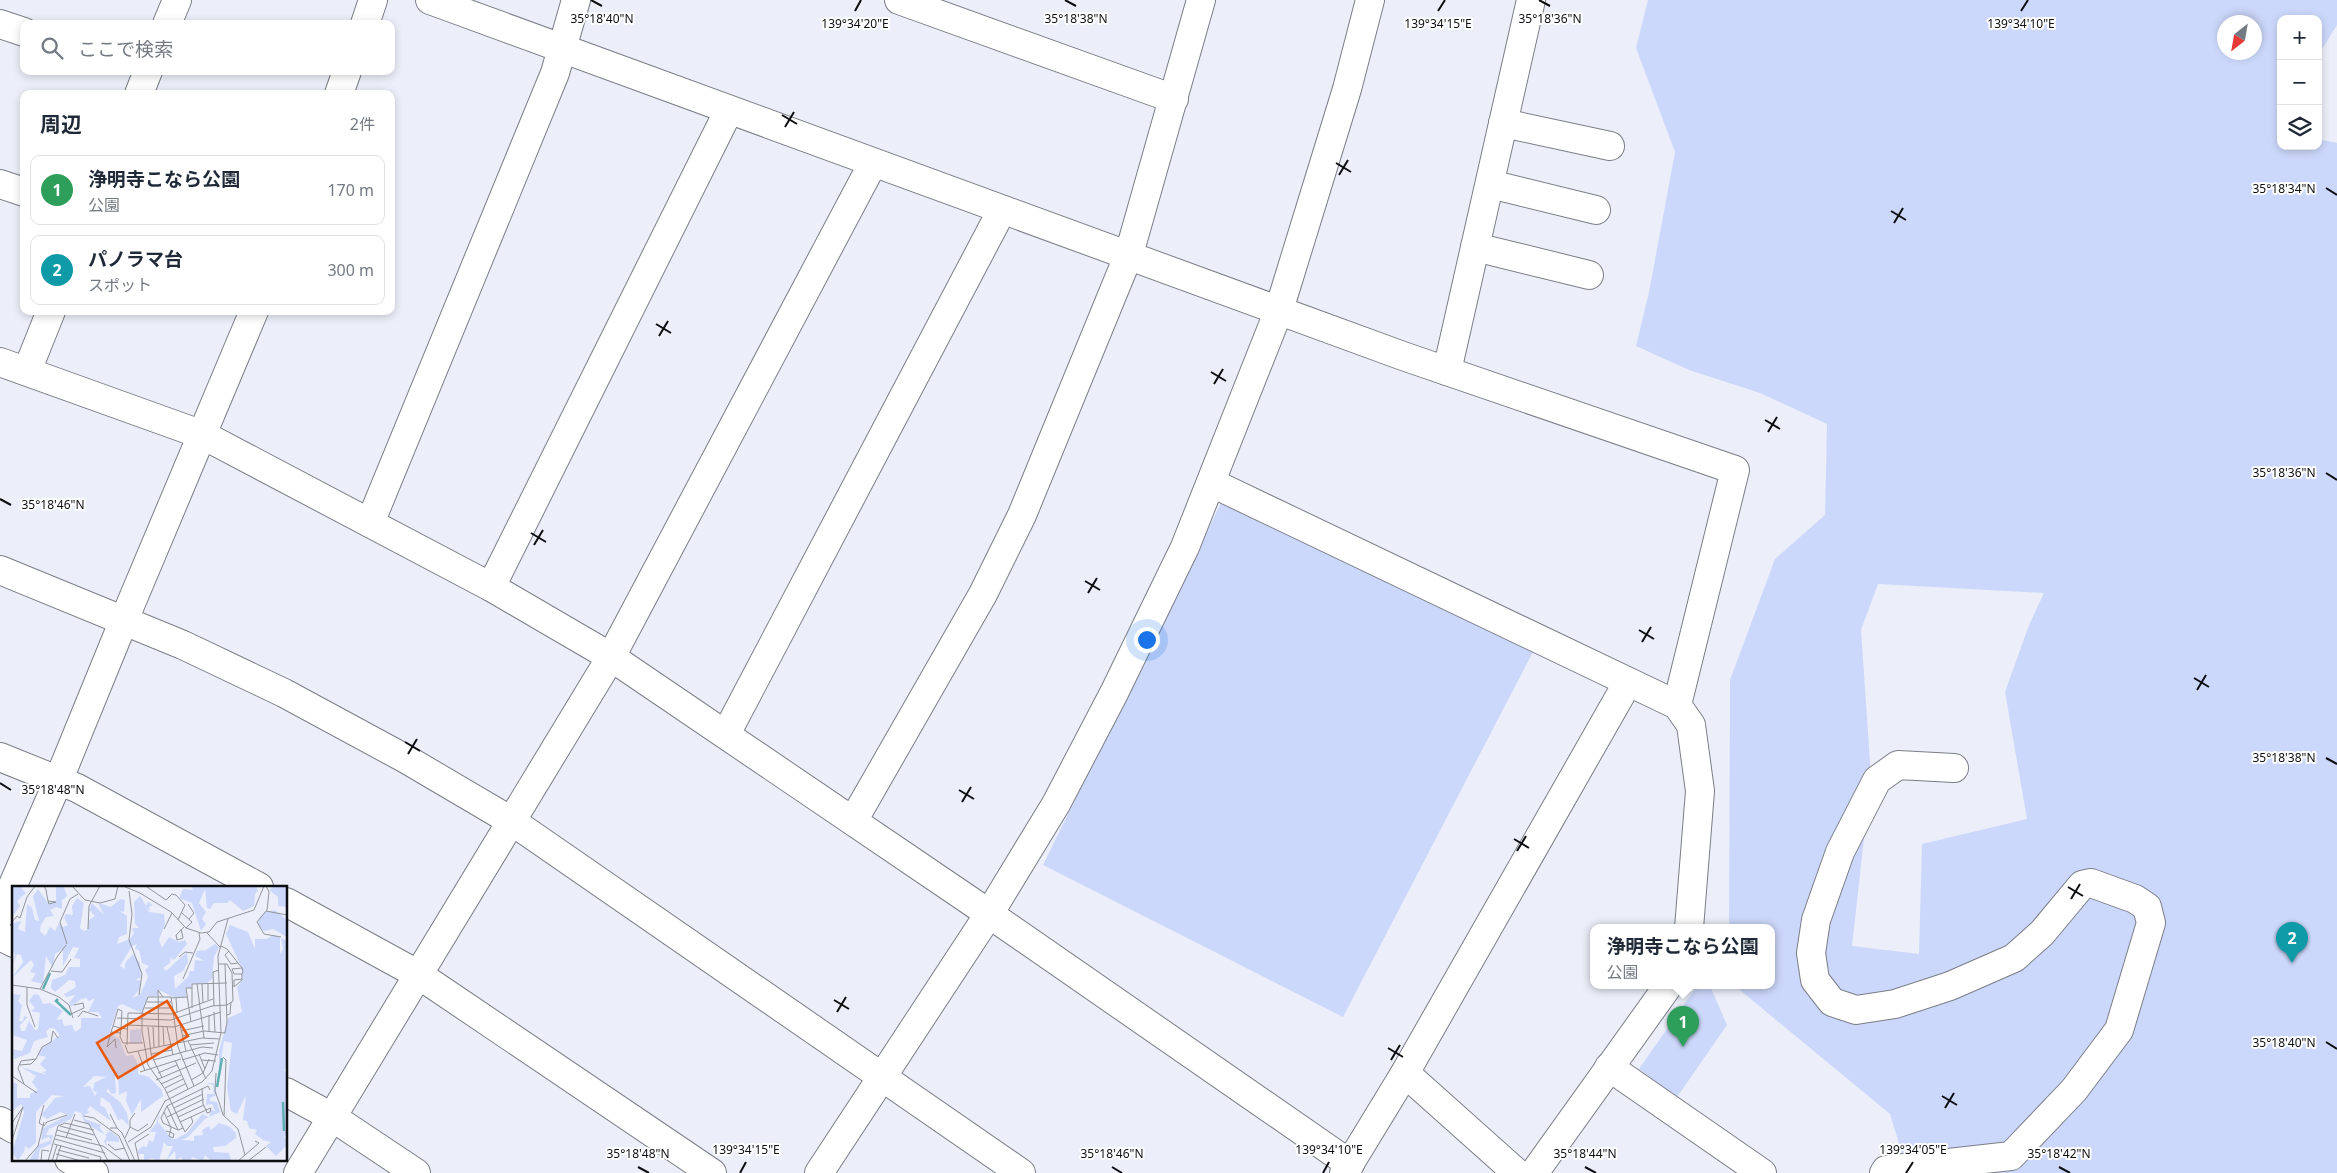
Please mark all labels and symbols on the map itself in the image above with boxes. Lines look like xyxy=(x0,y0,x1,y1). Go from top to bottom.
text: 35°18'40"N xyxy=(570,10,634,27)
text: 35°18'38"N xyxy=(1044,10,1108,27)
text: 35°18'36"N xyxy=(1518,10,1582,27)
text: 139°34'20"E xyxy=(821,15,889,32)
text: 139°34'15"E xyxy=(1404,15,1472,32)
text: 139°34'10"E xyxy=(1987,15,2055,32)
north arrow xyxy=(2217,15,2262,60)
text: 35°18'34"N xyxy=(2252,180,2316,197)
text: 35°18'36"N xyxy=(2252,464,2316,481)
text: 35°18'46"N xyxy=(21,496,85,513)
your location xyxy=(1134,627,1160,653)
text: 35°18'38"N xyxy=(2252,749,2316,766)
text: 35°18'48"N xyxy=(21,781,85,798)
inset map xyxy=(12,886,288,1160)
pin: 2 xyxy=(2276,922,2308,963)
pin: 1 xyxy=(1667,1006,1699,1047)
text: 35°18'40"N xyxy=(2252,1034,2316,1051)
text: 139°34'15"E xyxy=(712,1141,780,1158)
text: 139°34'10"E xyxy=(1295,1141,1363,1158)
text: 139°34'05"E xyxy=(1879,1141,1947,1158)
text: 35°18'48"N xyxy=(606,1145,670,1162)
text: 35°18'46"N xyxy=(1080,1145,1144,1162)
text: 35°18'44"N xyxy=(1553,1145,1617,1162)
text: 35°18'42"N xyxy=(2027,1145,2091,1162)

